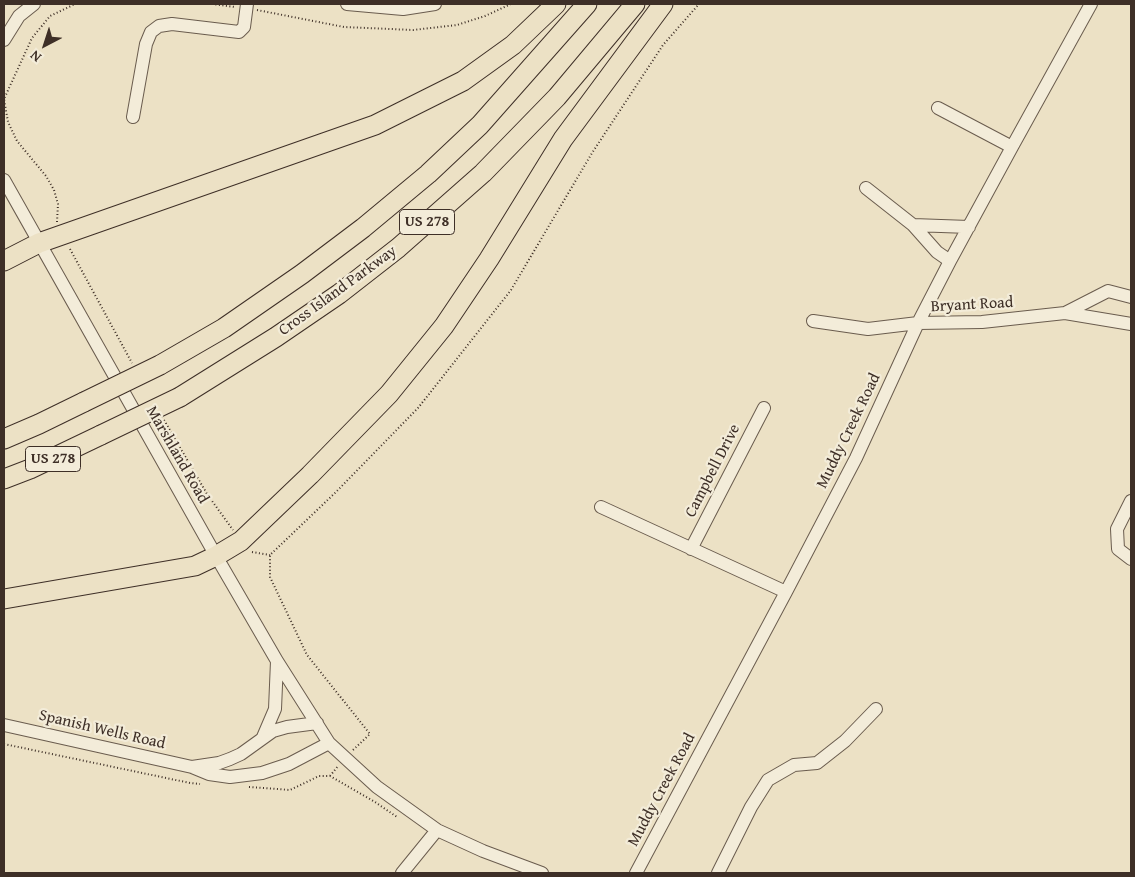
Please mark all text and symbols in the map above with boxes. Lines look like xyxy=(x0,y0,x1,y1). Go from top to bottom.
north arrow xyxy=(20,20,70,70)
text: N xyxy=(25,46,45,67)
road number: US 278 xyxy=(400,210,454,234)
street label: Cross Island Parkway xyxy=(275,242,401,340)
street label: Bryant Road xyxy=(930,293,1014,317)
street label: Muddy Creek Road xyxy=(813,370,885,492)
street label: Marshland Road xyxy=(141,403,213,507)
street label: Campbell Drive xyxy=(681,421,745,521)
road number: US 278 xyxy=(26,446,80,472)
street label: Spanish Wells Road xyxy=(37,706,167,754)
street label: Muddy Creek Road xyxy=(624,730,700,850)

